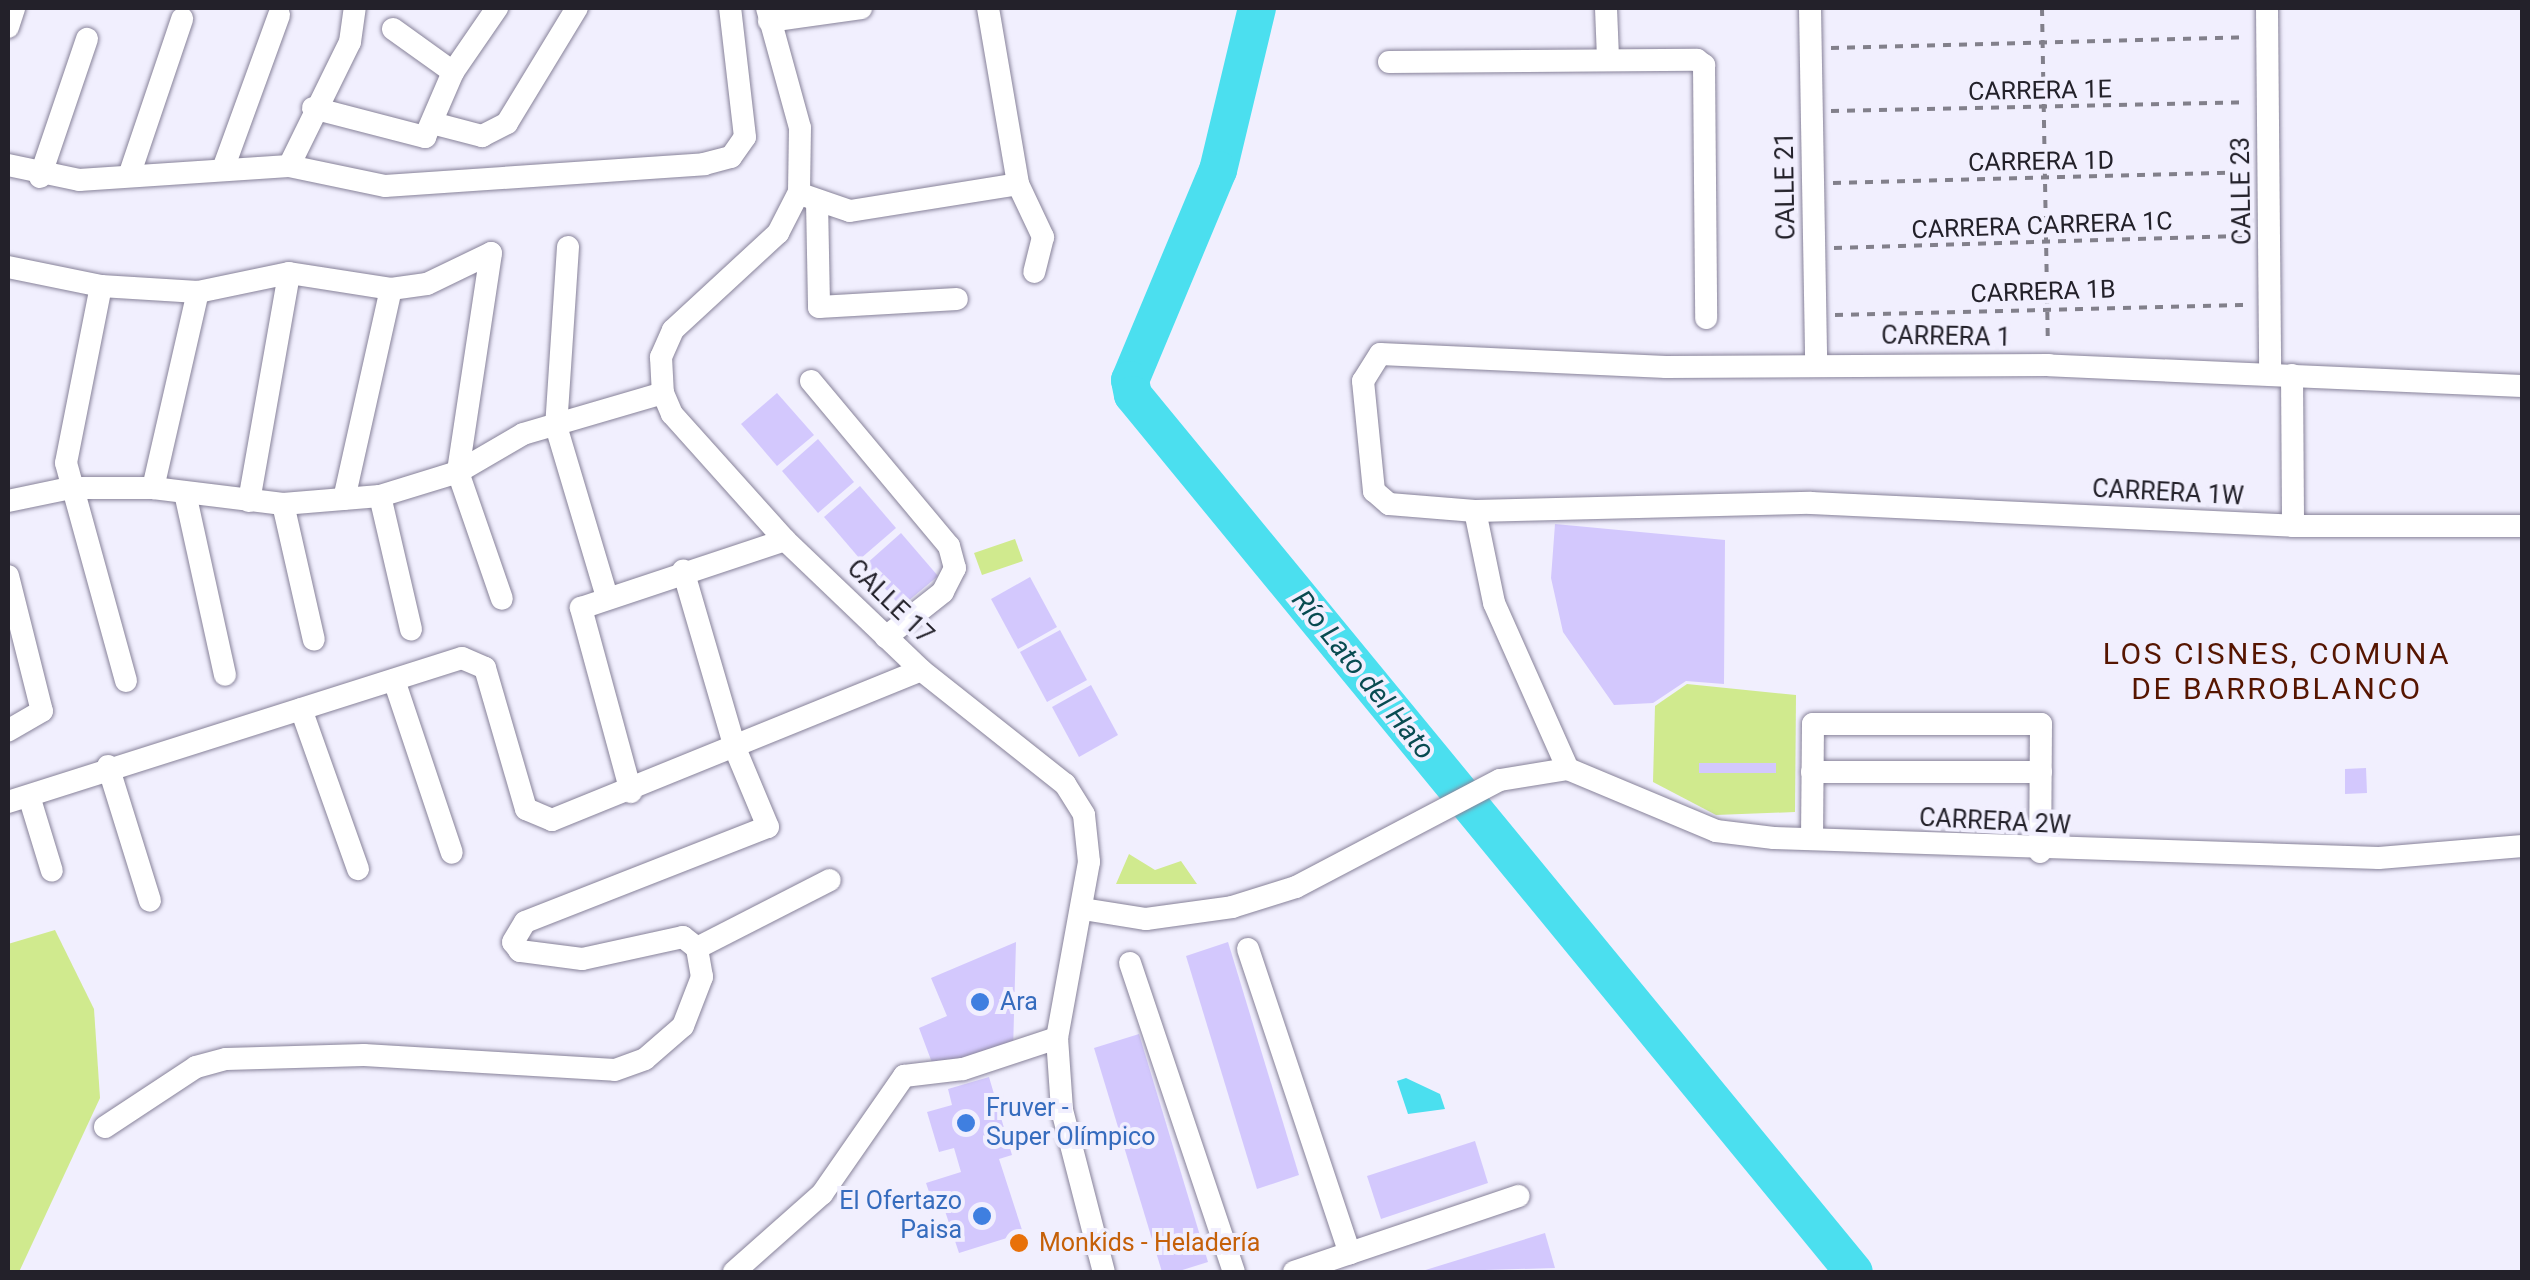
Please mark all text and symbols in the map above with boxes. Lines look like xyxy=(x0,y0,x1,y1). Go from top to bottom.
street label: CARRERA 1E xyxy=(1968,75,2112,107)
street label: CALLE 21 xyxy=(1770,132,1802,240)
street label: CALLE 23 xyxy=(2226,137,2258,245)
street label: CARRERA 1D xyxy=(1968,146,2114,178)
street label: CARRERA CARRERA 1C xyxy=(1911,206,2173,246)
street label: CARRERA 1B xyxy=(1970,274,2116,310)
street label: CARRERA 1 xyxy=(1881,321,2011,353)
street label: CARRERA 1W xyxy=(2091,474,2245,512)
street label: CALLE 17 xyxy=(841,554,939,650)
water label: Río Lato del Hato xyxy=(1285,584,1441,766)
district label: LOS CISNES, COMUNA DE BARROBLANCO xyxy=(2103,636,2451,706)
street label: CARRERA 2W xyxy=(1918,803,2072,841)
place label: Ara xyxy=(1000,987,1038,1017)
marker: Ara xyxy=(969,991,991,1013)
place label: Fruver - Super Olímpico xyxy=(986,1094,1155,1153)
marker: Fruver - Super Olímpico xyxy=(955,1112,977,1134)
place label: El Ofertazo Paisa xyxy=(839,1187,962,1246)
marker: El Ofertazo Paisa xyxy=(971,1205,993,1227)
place label: Monkids - Heladería xyxy=(1039,1228,1260,1258)
marker: Monkids - Heladería xyxy=(1008,1232,1030,1254)

